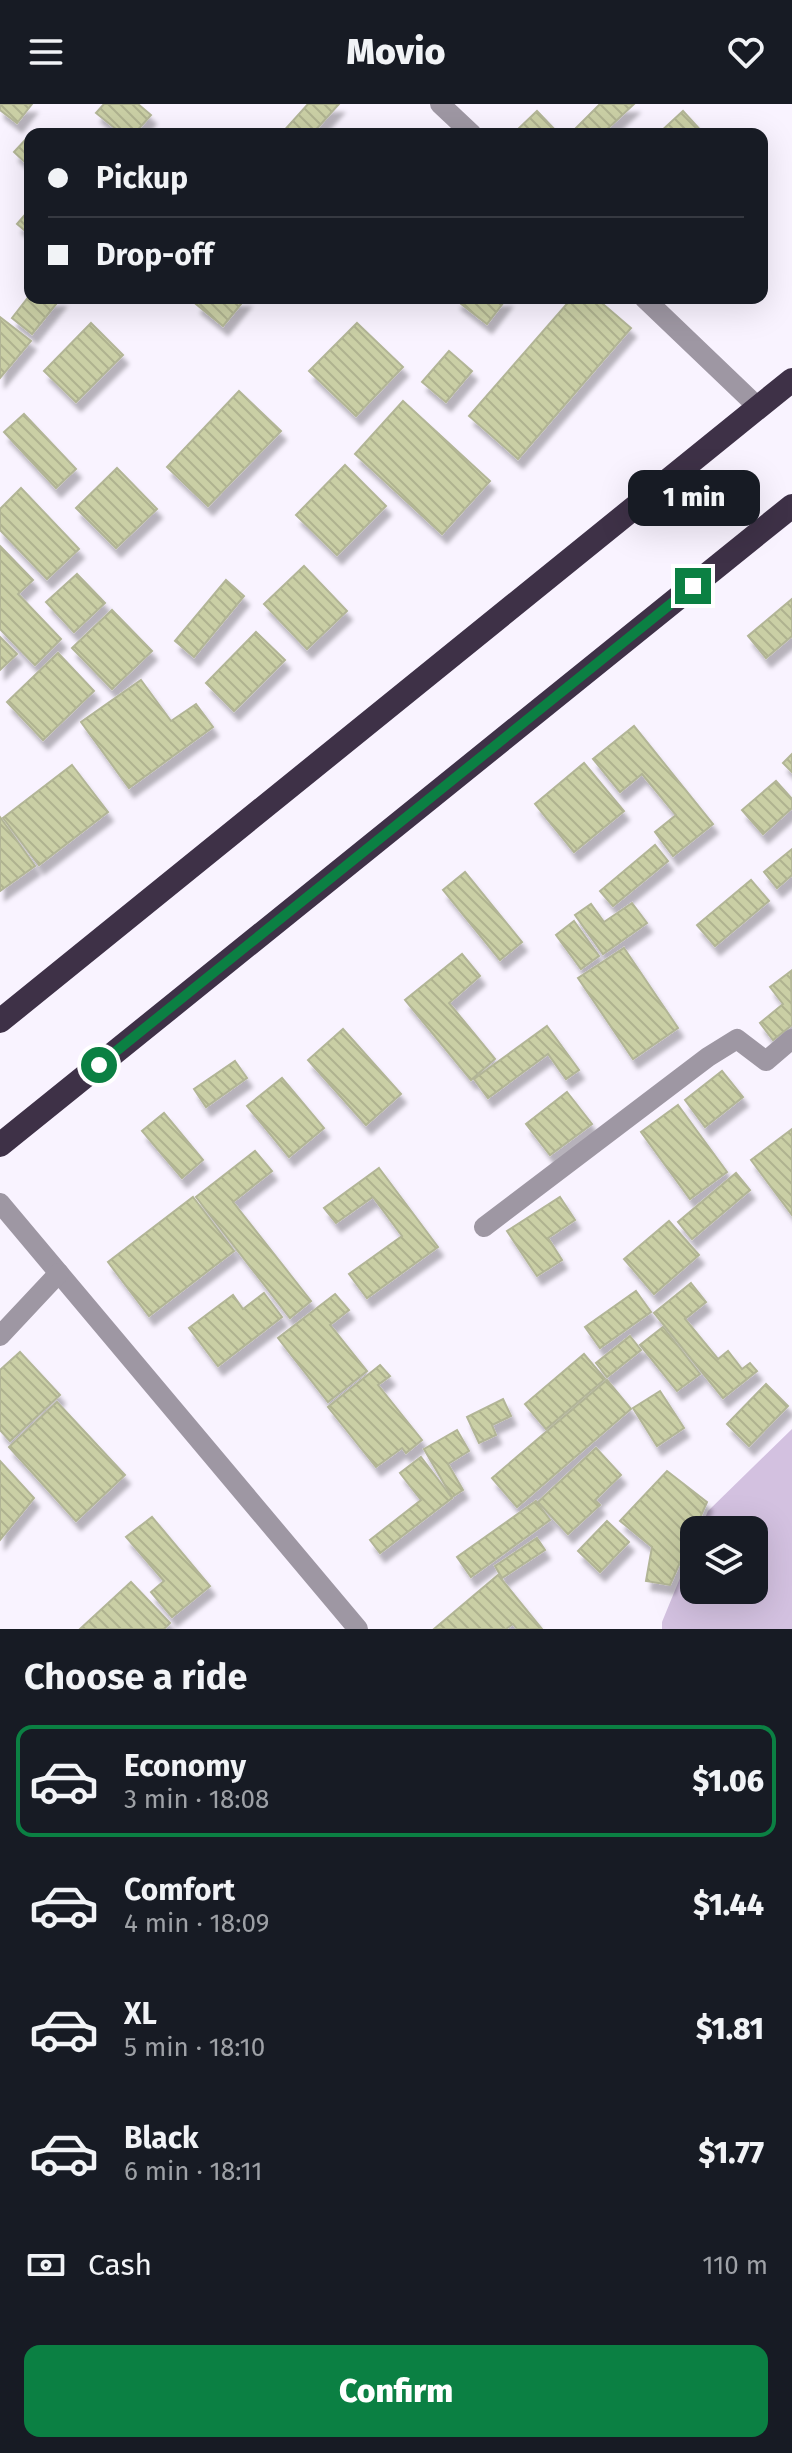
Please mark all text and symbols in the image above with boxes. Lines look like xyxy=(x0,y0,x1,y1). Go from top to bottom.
icon: menu xyxy=(24,30,68,74)
text: Movio xyxy=(346,30,446,74)
icon: heart xyxy=(724,30,768,74)
text: Pickup xyxy=(96,160,188,196)
text: Drop-off xyxy=(96,237,213,273)
callout: 1 min xyxy=(627,470,759,526)
text: 1 min xyxy=(663,482,725,513)
route end xyxy=(675,568,711,604)
route start xyxy=(81,1047,117,1083)
map controls xyxy=(680,1516,768,1604)
button: layers xyxy=(680,1516,768,1604)
text: Choose a ride xyxy=(24,1655,247,1699)
icon: car xyxy=(28,1745,100,1817)
text: Economy xyxy=(124,1748,246,1784)
text: $1.06 xyxy=(693,1763,764,1799)
text: 3 min · 18:08 xyxy=(124,1784,269,1815)
icon: car xyxy=(28,1869,100,1941)
text: Comfort xyxy=(124,1872,235,1908)
text: $1.44 xyxy=(693,1887,764,1923)
text: 4 min · 18:09 xyxy=(124,1908,269,1939)
icon: car xyxy=(28,1993,100,2065)
text: XL xyxy=(124,1996,157,2032)
text: $1.81 xyxy=(696,2011,764,2047)
text: 5 min · 18:10 xyxy=(124,2032,265,2063)
icon: car xyxy=(28,2117,100,2189)
text: Black xyxy=(124,2120,199,2156)
text: $1.77 xyxy=(699,2135,764,2171)
text: 6 min · 18:11 xyxy=(124,2156,263,2187)
icon: cash xyxy=(24,2243,68,2287)
text: Cash xyxy=(88,2247,152,2283)
text: 110 m xyxy=(702,2250,768,2281)
button: Confirm xyxy=(24,2345,768,2437)

